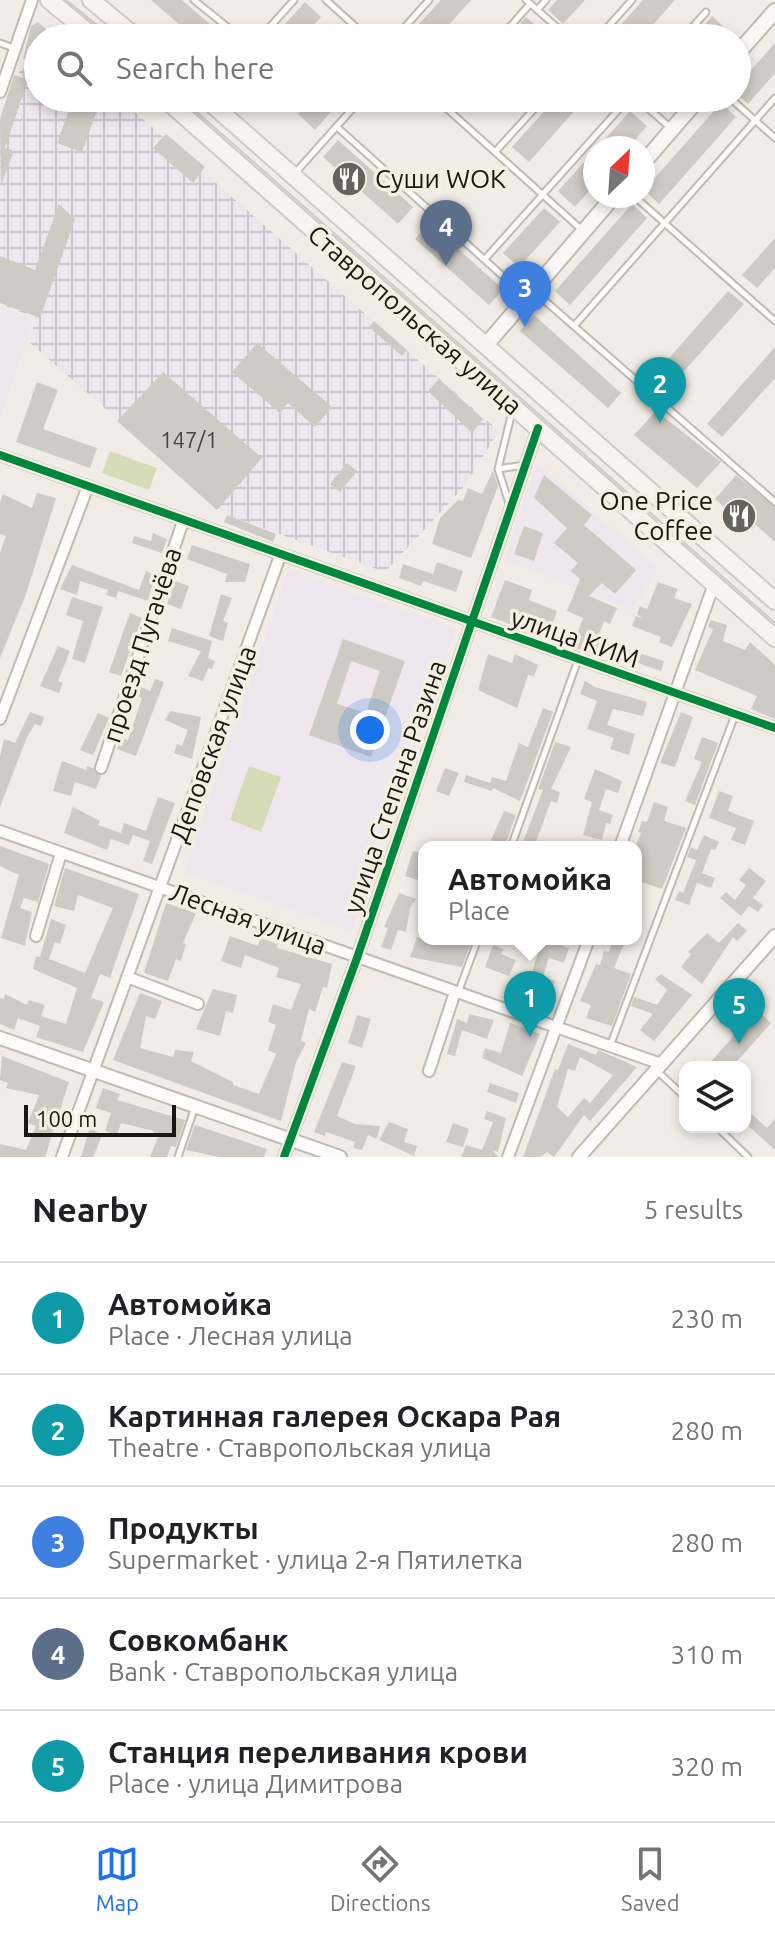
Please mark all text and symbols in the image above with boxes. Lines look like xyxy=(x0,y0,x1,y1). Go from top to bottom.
search box xyxy=(24,24,751,112)
icon: search xyxy=(52,46,96,90)
text: Search here xyxy=(116,51,275,85)
north arrow xyxy=(583,136,655,208)
restaurant icon: Суши WOK xyxy=(330,160,368,198)
place label: Суши WOK xyxy=(375,164,506,193)
pin: 4 xyxy=(420,200,472,266)
street label: Ставропольская улица xyxy=(302,219,528,420)
pin: 3 xyxy=(499,261,551,327)
pin: 2 xyxy=(634,357,686,423)
house number: 147/1 xyxy=(160,427,218,452)
place label: One Price Coffee xyxy=(600,486,713,545)
restaurant icon: One Price Coffee xyxy=(720,497,758,535)
street label: проезд Пугачёва xyxy=(96,544,187,746)
street label: улица КИМ xyxy=(507,602,643,673)
street label: Деповская улица xyxy=(164,642,262,846)
street label: улица Степана Разина xyxy=(337,656,452,917)
your location xyxy=(350,710,390,750)
popup xyxy=(418,841,642,945)
text: Автомойка xyxy=(448,862,612,896)
street label: Лесная улица xyxy=(166,877,330,960)
text: Place xyxy=(448,896,510,925)
pin: 1 xyxy=(504,971,556,1037)
pin: 5 xyxy=(713,978,765,1044)
map controls xyxy=(679,1061,751,1133)
button: layers xyxy=(679,1061,751,1133)
scale bar xyxy=(24,1101,176,1137)
text: 100 m xyxy=(36,1106,97,1131)
text: Nearby xyxy=(32,1190,147,1228)
text: 5 results xyxy=(644,1195,743,1224)
text: Автомойка xyxy=(108,1287,272,1321)
text: 1 xyxy=(51,1304,65,1333)
text: 230 m xyxy=(671,1304,743,1333)
text: Place · Лесная улица xyxy=(108,1321,353,1350)
text: Картинная галерея Оскара Рая xyxy=(108,1399,561,1433)
text: 2 xyxy=(51,1416,65,1445)
text: 280 m xyxy=(671,1416,743,1445)
text: Theatre · Ставропольская улица xyxy=(108,1433,492,1462)
text: Продукты xyxy=(108,1511,259,1545)
text: 3 xyxy=(51,1528,65,1557)
text: 280 m xyxy=(671,1528,743,1557)
text: Supermarket · улица 2-я Пятилетка xyxy=(108,1545,523,1574)
text: Совкомбанк xyxy=(108,1623,288,1657)
text: 4 xyxy=(51,1640,65,1669)
text: 310 m xyxy=(671,1640,743,1669)
text: Bank · Ставропольская улица xyxy=(108,1657,458,1686)
text: Станция переливания крови xyxy=(108,1735,528,1769)
text: 5 xyxy=(51,1752,65,1781)
text: 320 m xyxy=(671,1752,743,1781)
text: Place · улица Димитрова xyxy=(108,1769,403,1798)
tab: Map xyxy=(95,1842,139,1915)
tab: Directions xyxy=(330,1842,430,1915)
tab: Saved xyxy=(621,1842,680,1915)

